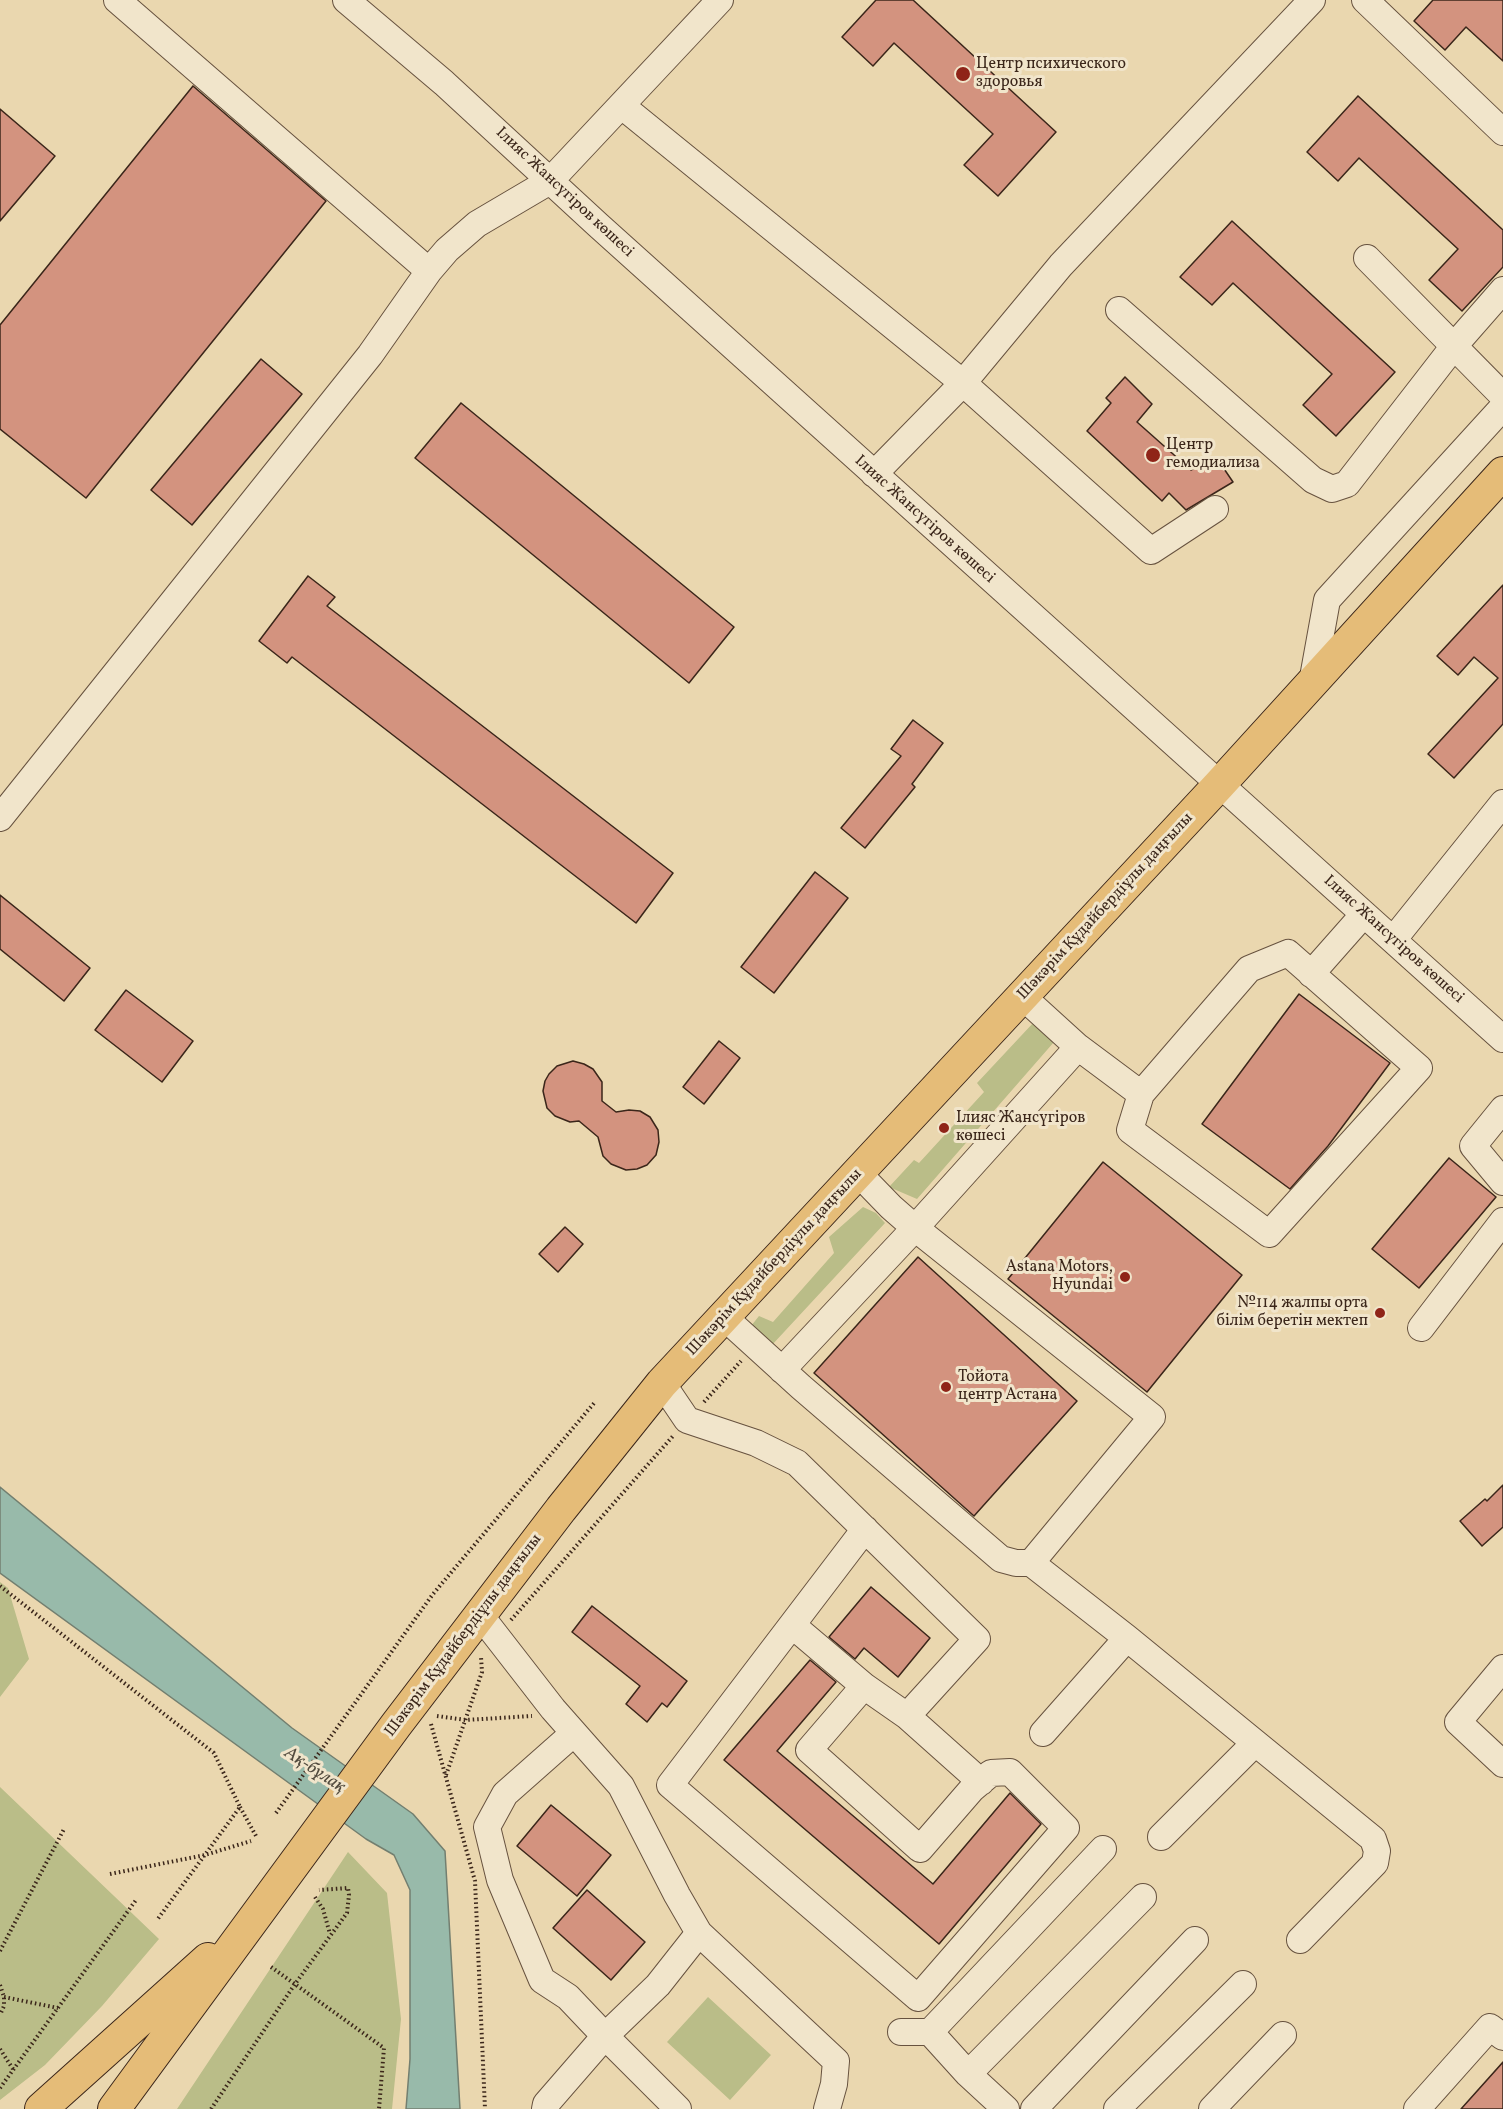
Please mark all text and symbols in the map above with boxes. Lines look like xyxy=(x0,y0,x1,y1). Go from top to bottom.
place label: Центр психического здоровья xyxy=(976,55,1126,93)
marker: Центр психического здоровья xyxy=(954,65,972,83)
street label: Ілияс Жансүгіров көшесі xyxy=(491,124,637,262)
place label: Центр гемодиализа xyxy=(1166,436,1260,474)
marker: Центр гемодиализа xyxy=(1144,446,1162,464)
street label: Ілияс Жансүгіров көшесі xyxy=(850,452,998,588)
street label: Шәкәрім Құдайбердіұлы даңғылы xyxy=(1014,809,1198,1005)
street label: Ілияс Жансүгіров көшесі xyxy=(1319,872,1467,1008)
place label: Ілияс Жансүгіров көшесі xyxy=(956,1109,1085,1147)
marker: Ілияс Жансүгіров көшесі xyxy=(937,1121,951,1135)
street label: Шәкәрім Құдайбердіұлы даңғылы xyxy=(683,1165,867,1361)
place label: Astana Motors, Hyundai xyxy=(1006,1258,1113,1296)
marker: Astana Motors, Hyundai xyxy=(1118,1270,1132,1284)
place label: №114 жалпы орта білім беретін мектеп xyxy=(1217,1294,1368,1332)
marker: №114 жалпы орта білім беретін мектеп xyxy=(1373,1306,1387,1320)
place label: Тойота центр Астана xyxy=(958,1368,1057,1406)
marker: Тойота центр Астана xyxy=(939,1380,953,1394)
street label: Шәкәрім Құдайбердіұлы даңғылы xyxy=(381,1531,547,1741)
water label: Ақ-бұлақ xyxy=(279,1743,349,1799)

